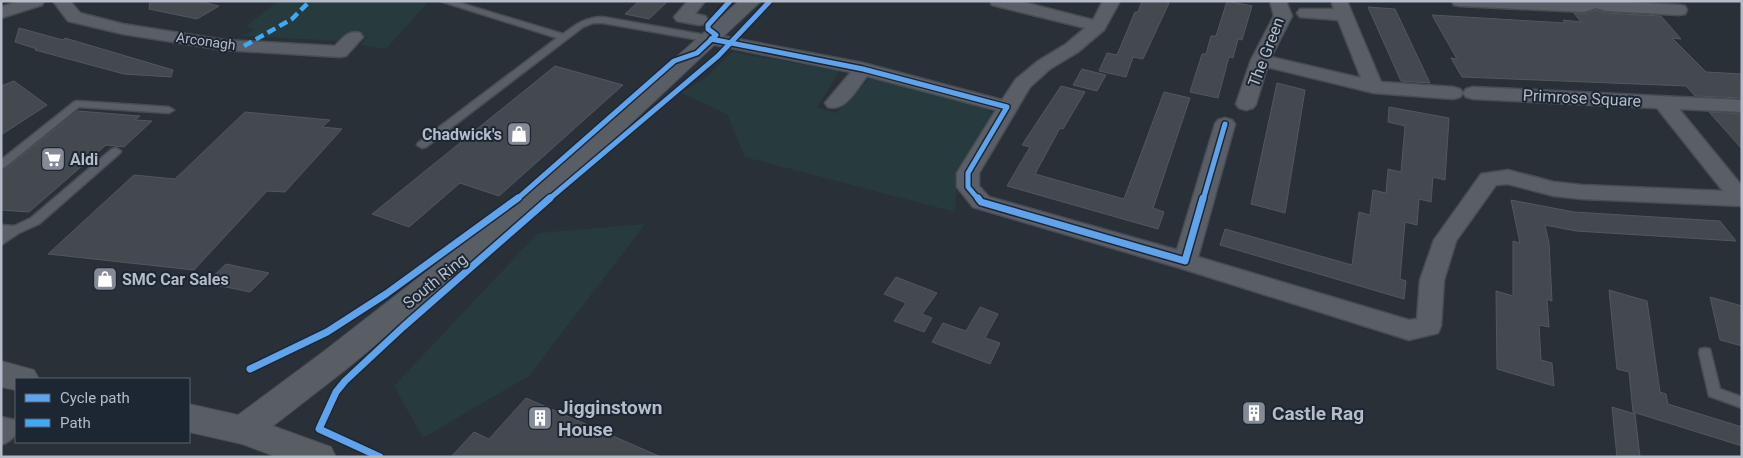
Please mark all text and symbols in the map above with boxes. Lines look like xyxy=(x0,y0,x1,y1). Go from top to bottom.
street label: The Green xyxy=(1244,15,1288,89)
street label: Arconagh xyxy=(175,29,237,53)
street label: Primrose Square xyxy=(1522,85,1642,111)
shop icon: Chadwick's xyxy=(506,121,532,147)
place label: Chadwick's xyxy=(422,125,502,144)
supermarket icon: Aldi xyxy=(40,146,66,172)
place label: Aldi xyxy=(70,150,98,169)
street label: South Ring xyxy=(399,249,471,313)
shop icon: SMC Car Sales xyxy=(92,266,118,292)
place label: SMC Car Sales xyxy=(122,270,229,289)
legend xyxy=(15,378,190,443)
text: Cycle path xyxy=(60,389,130,407)
place label: Jigginstown House xyxy=(558,396,662,441)
building icon: Castle Rag xyxy=(1241,400,1267,426)
place label: Castle Rag xyxy=(1272,402,1364,425)
building icon: Jigginstown House xyxy=(527,405,553,431)
text: Path xyxy=(60,414,91,432)

